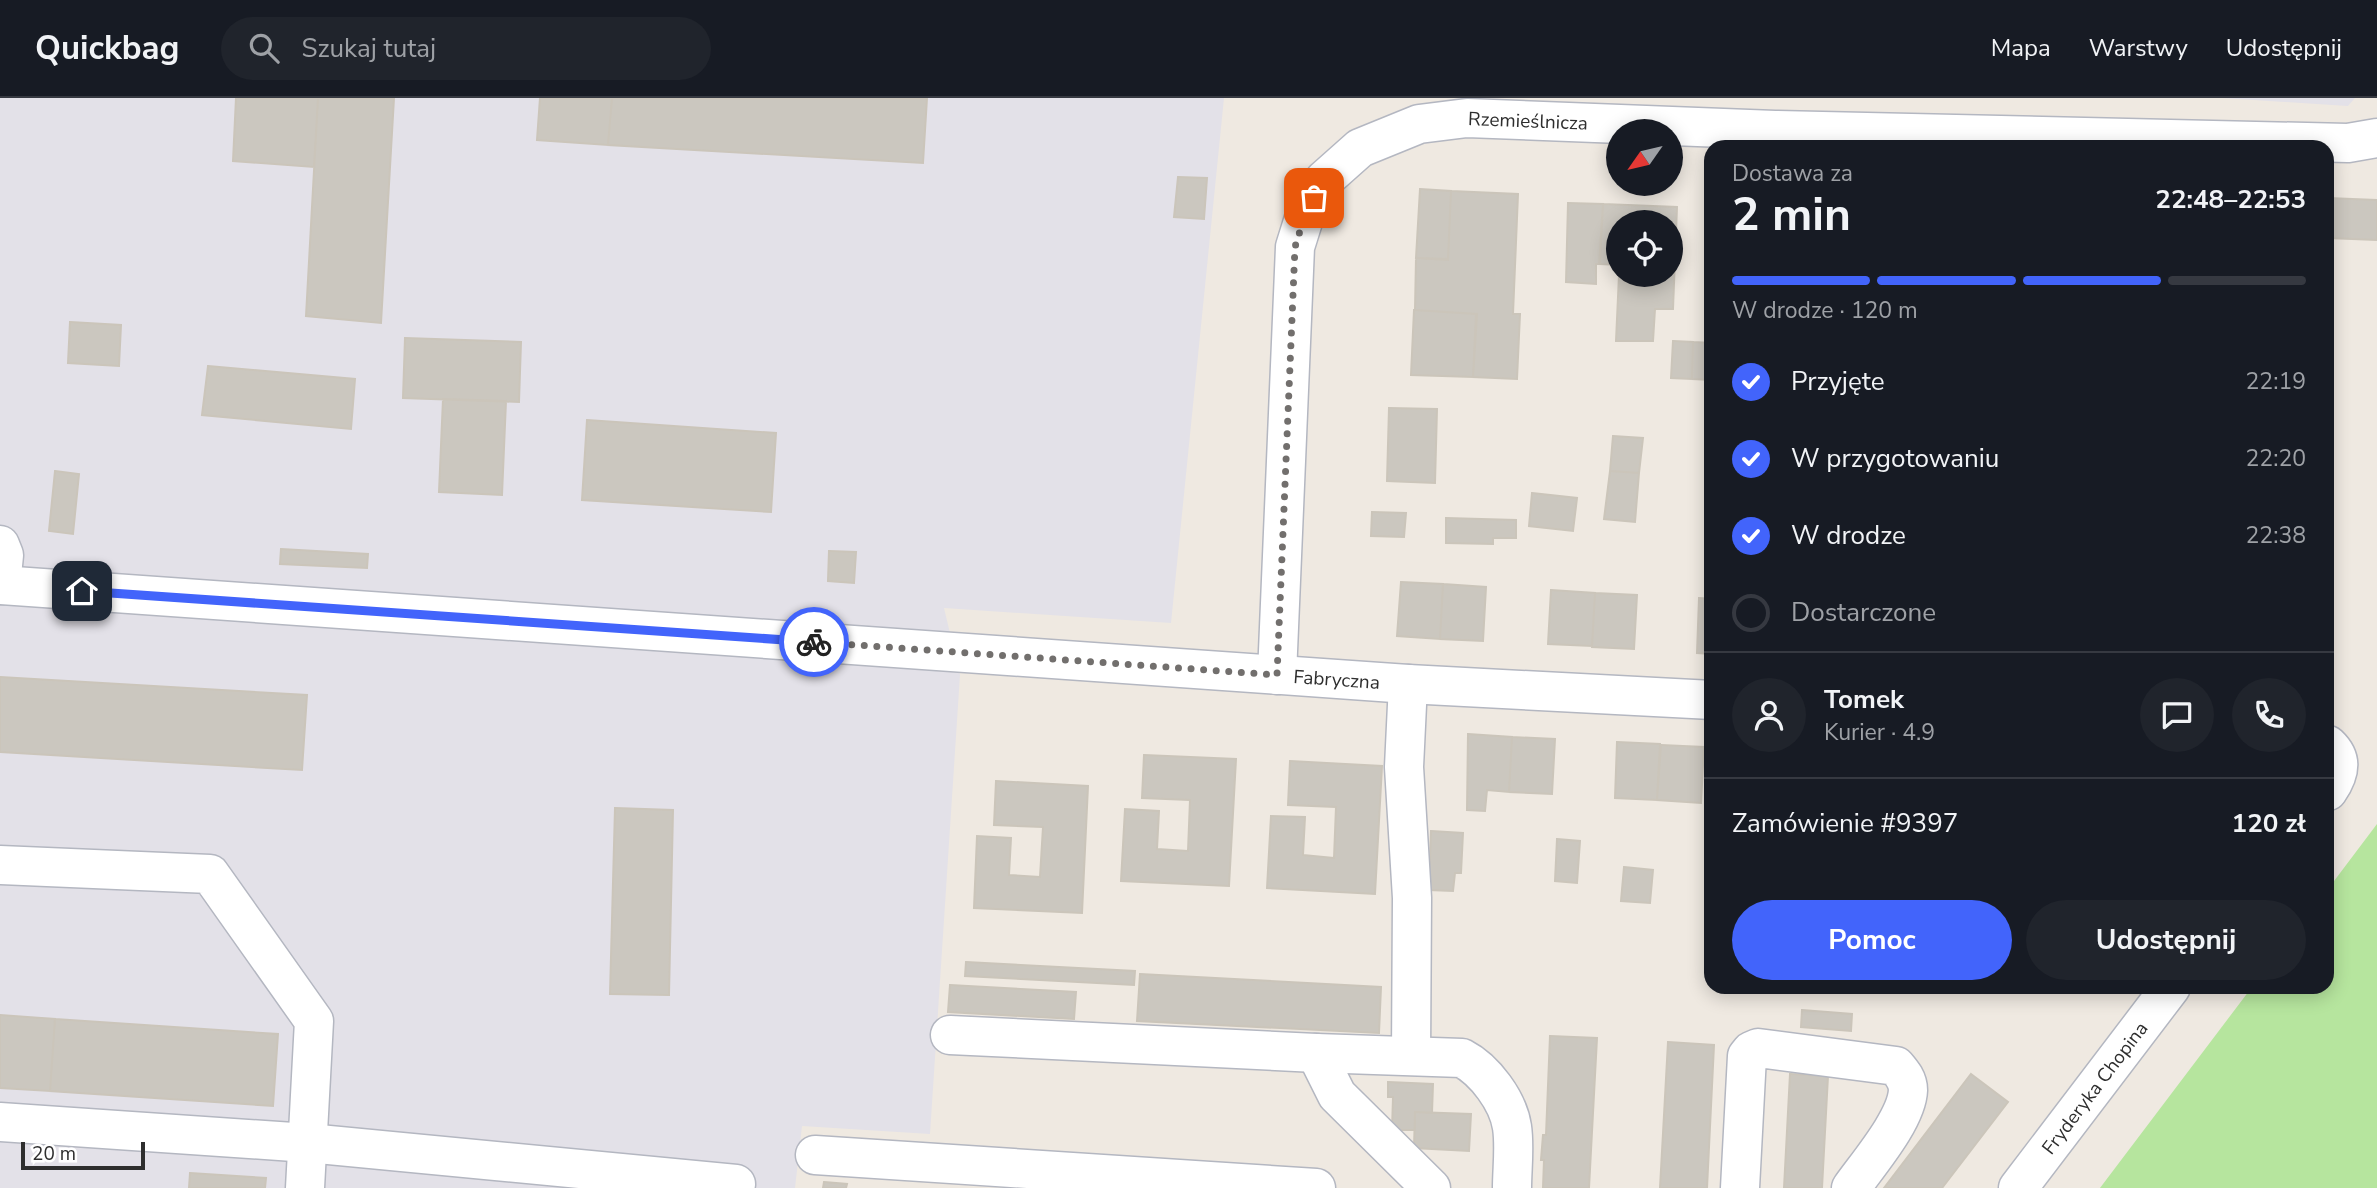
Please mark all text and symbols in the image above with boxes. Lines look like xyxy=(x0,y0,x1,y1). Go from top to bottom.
search box xyxy=(221,17,711,80)
text: Quickbag xyxy=(35,26,179,71)
icon: search xyxy=(245,29,283,67)
text: Szukaj tutaj xyxy=(301,31,436,66)
text: Mapa xyxy=(1991,32,2051,64)
text: Warstwy xyxy=(2089,32,2188,64)
text: Udostępnij xyxy=(2226,32,2342,64)
street label: Rzemieślnicza xyxy=(1468,106,1588,137)
north arrow xyxy=(1606,119,1684,196)
map controls xyxy=(1606,119,1683,287)
text: Dostawa za xyxy=(1732,158,1853,189)
pin xyxy=(1284,168,1344,228)
icon: bag xyxy=(1295,179,1333,217)
text: 22:48–22:53 xyxy=(2155,182,2306,217)
text: 2 min xyxy=(1732,183,1851,246)
button: locate xyxy=(1606,210,1683,287)
text: W drodze · 120 m xyxy=(1732,295,1918,326)
icon: check xyxy=(1732,363,1770,401)
text: Przyjęte xyxy=(1791,364,1885,399)
text: 22:19 xyxy=(2246,366,2306,397)
icon: check xyxy=(1732,440,1770,478)
text: W przygotowaniu xyxy=(1791,441,1999,476)
text: 22:20 xyxy=(2246,443,2306,474)
icon: check xyxy=(1732,517,1770,555)
text: W drodze xyxy=(1791,518,1906,553)
text: 22:38 xyxy=(2246,520,2306,551)
pin xyxy=(52,561,112,621)
icon: home xyxy=(63,572,101,610)
text: Dostarczone xyxy=(1791,595,1936,630)
courier xyxy=(779,607,849,677)
icon: bike xyxy=(795,623,833,661)
street label: Fabryczna xyxy=(1292,664,1381,696)
button: person xyxy=(1732,678,1806,752)
button: chat xyxy=(2140,678,2214,752)
button: phone xyxy=(2232,678,2306,752)
text: Tomek xyxy=(1824,682,1904,717)
text: Kurier · 4.9 xyxy=(1824,717,1935,748)
text: Zamówienie #9397 xyxy=(1732,806,1958,841)
text: 120 zł xyxy=(2232,806,2306,841)
button: Pomoc xyxy=(1732,900,2012,980)
button: Udostępnij xyxy=(2026,900,2306,980)
street label: Fryderyka Chopina xyxy=(2036,1017,2154,1160)
scale bar xyxy=(21,1139,145,1171)
text: 20 m xyxy=(32,1141,76,1167)

